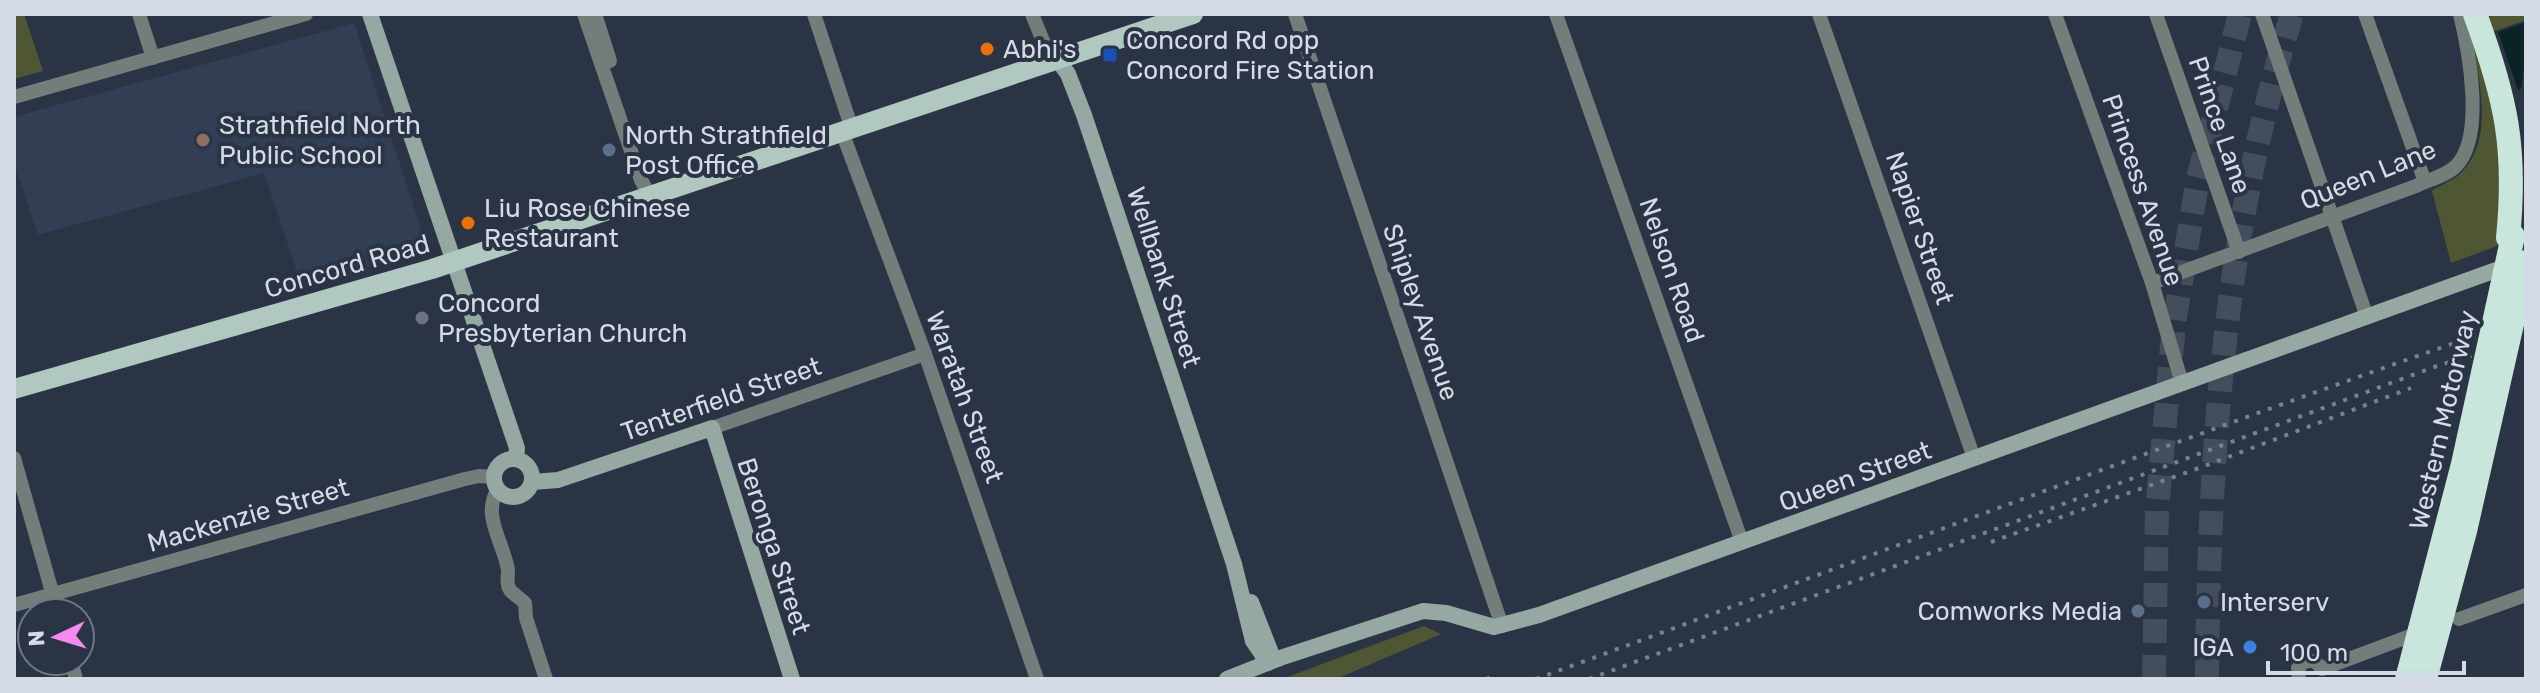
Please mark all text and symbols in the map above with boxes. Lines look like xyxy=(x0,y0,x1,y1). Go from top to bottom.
place label: Concord Rd opp Concord Fire Station xyxy=(1126,25,1374,86)
place label: Abhi's xyxy=(1003,34,1076,65)
marker: Abhi's xyxy=(978,40,996,58)
marker: Concord Rd opp Concord Fire Station xyxy=(1101,46,1119,64)
street label: Prince Lane xyxy=(2182,52,2257,198)
street label: Princess Avenue xyxy=(2095,90,2190,290)
place label: Strathfield North Public School xyxy=(219,110,421,171)
place label: North Strathfield Post Office xyxy=(625,120,827,181)
marker: Strathfield North Public School xyxy=(194,131,212,149)
street label: Queen Lane xyxy=(2296,134,2441,217)
marker: North Strathfield Post Office xyxy=(600,141,618,159)
street label: Napier Street xyxy=(1879,148,1960,309)
street label: Wellbank Street xyxy=(1120,183,1207,371)
place label: Liu Rose Chinese Restaurant xyxy=(484,193,691,254)
street label: Nelson Road xyxy=(1632,194,1711,347)
marker: Liu Rose Chinese Restaurant xyxy=(459,214,477,232)
street label: Shipley Avenue xyxy=(1376,220,1465,404)
street label: Concord Road xyxy=(261,228,433,305)
place label: Concord Presbyterian Church xyxy=(438,288,687,349)
street label: Waratah Street xyxy=(919,307,1010,487)
street label: Western Motorway xyxy=(2403,307,2484,533)
marker: Concord Presbyterian Church xyxy=(413,309,431,327)
street label: Tenterfield Street xyxy=(617,351,825,448)
street label: Queen Street xyxy=(1775,435,1935,518)
street label: Beronga Street xyxy=(730,454,817,638)
street label: Mackenzie Street xyxy=(144,472,352,559)
place label: Interserv xyxy=(2220,587,2329,618)
marker: Interserv xyxy=(2195,593,2213,611)
place label: Comworks Media xyxy=(1917,596,2122,627)
north arrow xyxy=(16,597,96,677)
marker: Comworks Media xyxy=(2129,602,2147,620)
scale bar xyxy=(2268,625,2464,675)
text: N xyxy=(23,630,51,647)
place label: IGA xyxy=(2192,632,2234,663)
marker: IGA xyxy=(2241,638,2259,656)
text: 100 m xyxy=(2280,639,2348,667)

